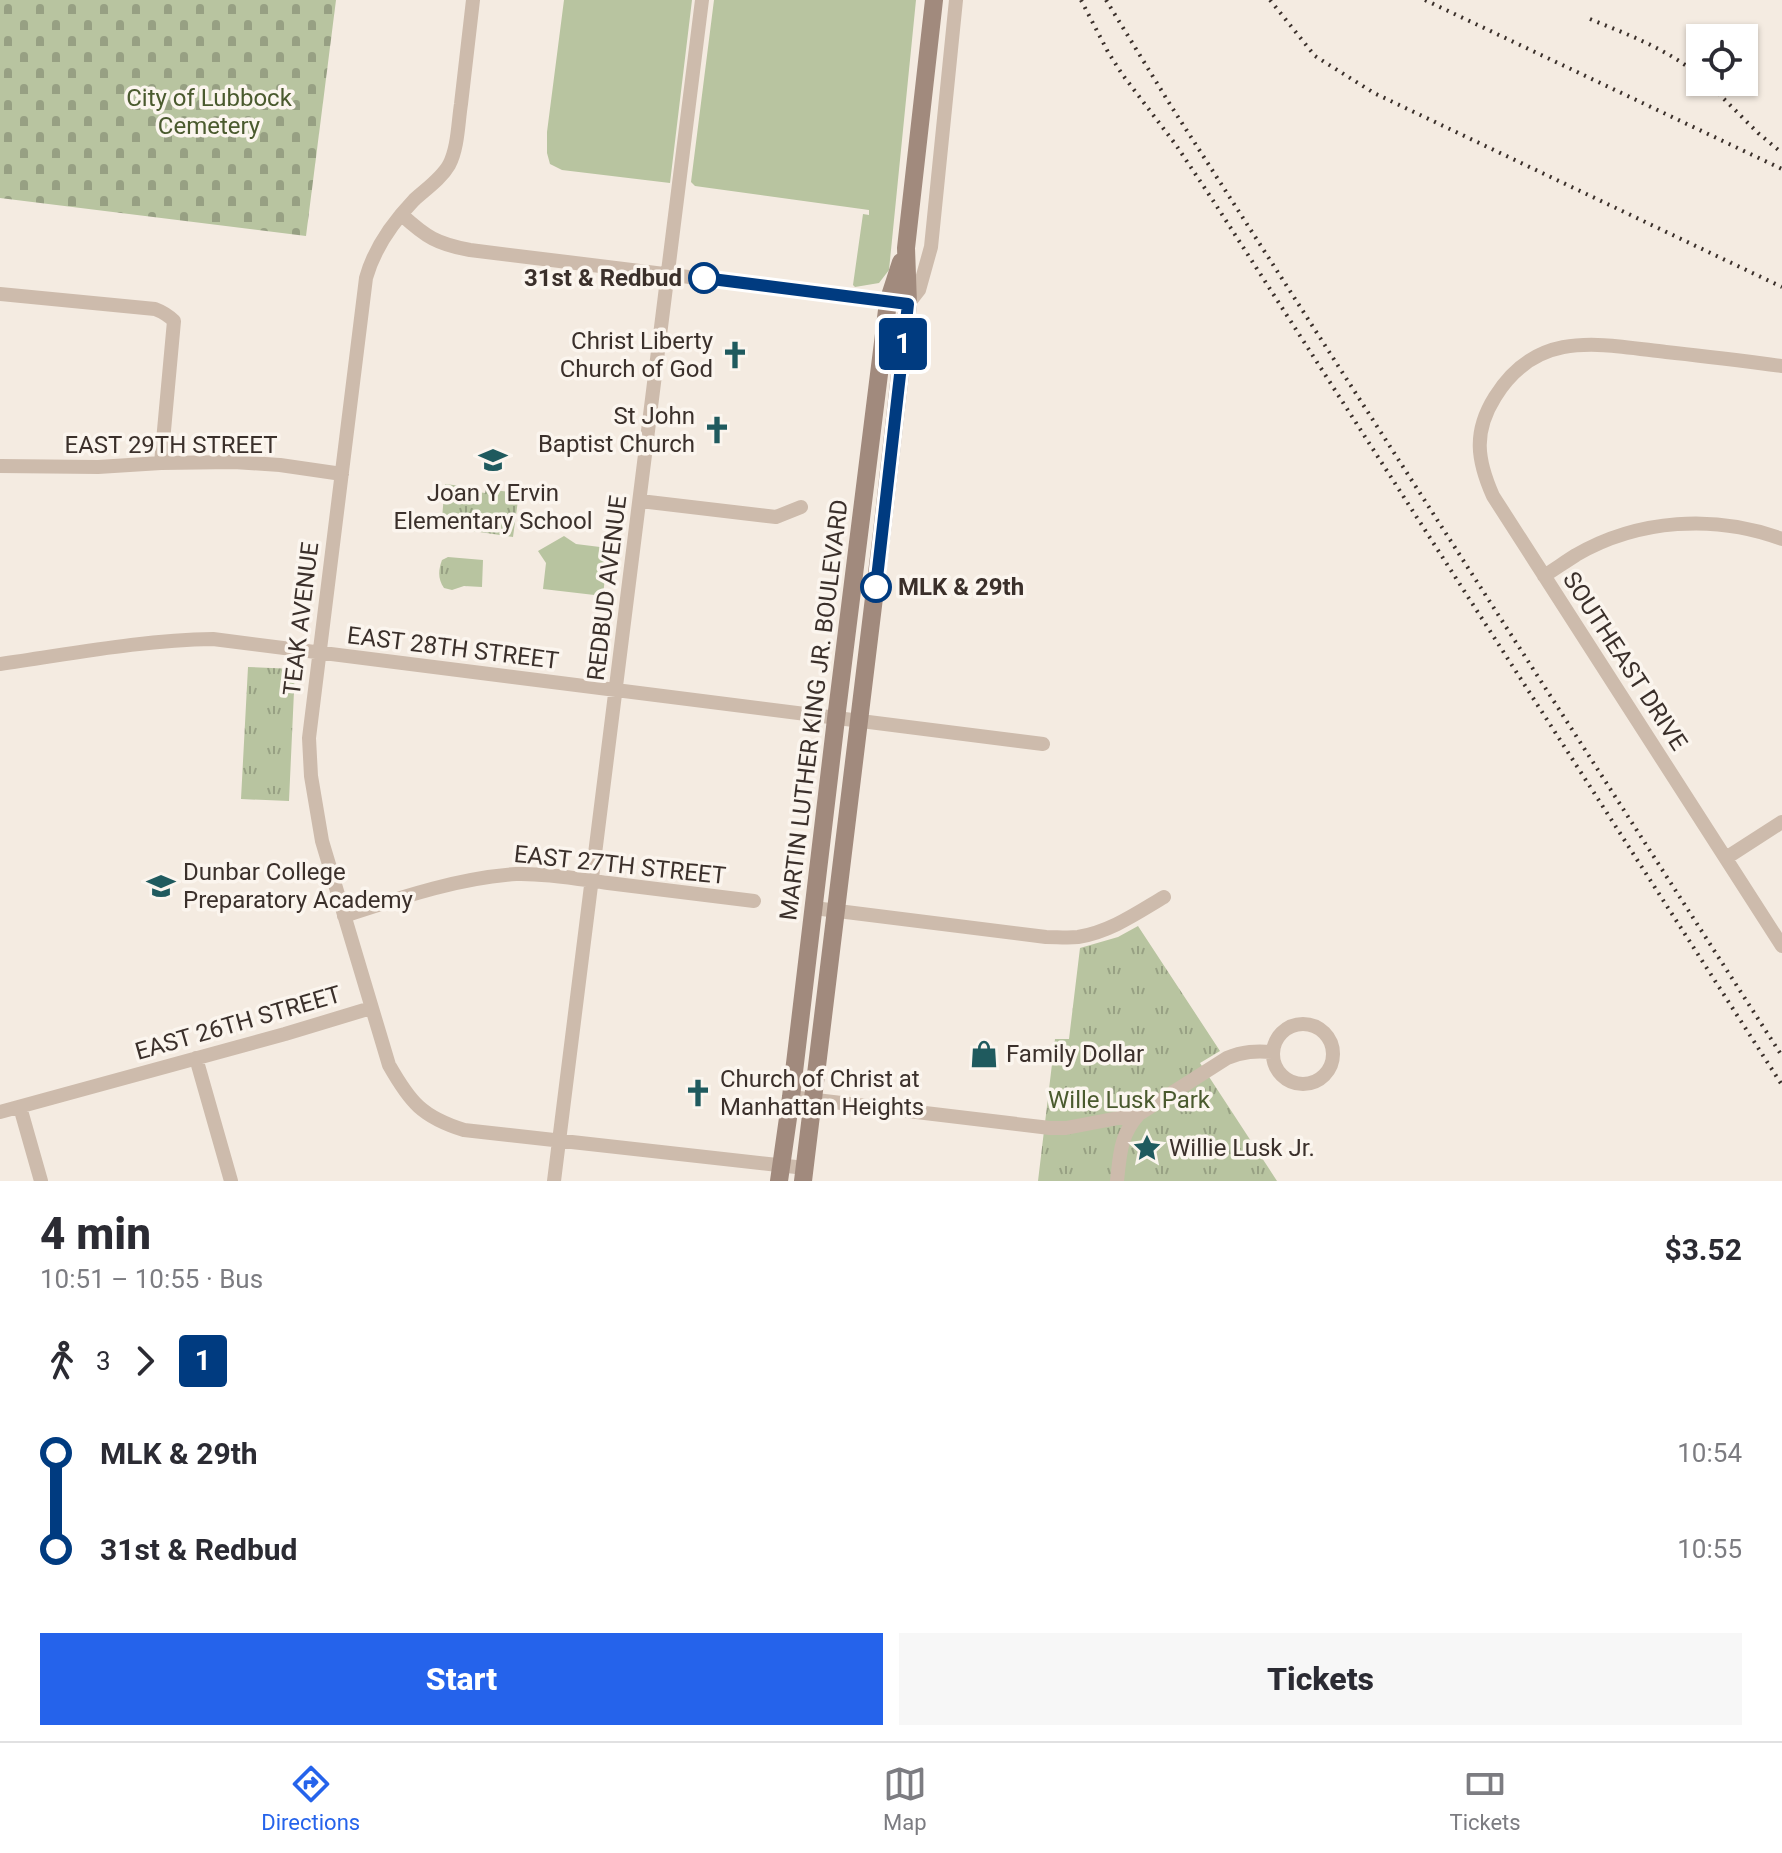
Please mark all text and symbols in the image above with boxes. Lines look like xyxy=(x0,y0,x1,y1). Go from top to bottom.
map controls xyxy=(1686,24,1758,96)
button: locate xyxy=(1686,24,1758,96)
park label: City of Lubbock Cemetery xyxy=(126,84,293,140)
marker: 31st & Redbud xyxy=(689,263,719,293)
place label: 31st & Redbud xyxy=(524,264,682,292)
line badge: 1 xyxy=(877,318,929,370)
place label: Christ Liberty Church of God xyxy=(560,327,714,383)
text: 1 xyxy=(895,327,911,360)
church icon: Christ Liberty Church of God xyxy=(720,340,750,370)
place label: St John Baptist Church xyxy=(538,402,695,458)
church icon: St John Baptist Church xyxy=(702,415,732,445)
street label: EAST 29TH STREET xyxy=(65,431,277,459)
school or university icon: Joan Y Ervin Elementary School xyxy=(478,445,508,475)
place label: Joan Y Ervin Elementary School xyxy=(393,479,593,535)
street label: REDBUD AVENUE xyxy=(582,494,632,682)
street label: MARTIN LUTHER KING JR. BOULEVARD xyxy=(774,498,854,922)
street label: TEAK AVENUE xyxy=(278,541,324,697)
street label: SOUTHEAST DRIVE xyxy=(1557,567,1693,755)
marker: MLK & 29th xyxy=(861,572,891,602)
place label: MLK & 29th xyxy=(898,573,1024,601)
street label: EAST 28TH STREET xyxy=(346,621,560,675)
street label: EAST 27TH STREET xyxy=(513,840,727,890)
place label: Dunbar College Preparatory Academy xyxy=(183,858,414,914)
school or university icon: Dunbar College Preparatory Academy xyxy=(146,871,176,901)
street label: EAST 26TH STREET xyxy=(132,980,344,1066)
shop icon: Family Dollar xyxy=(969,1039,999,1069)
place label: Family Dollar xyxy=(1006,1040,1144,1068)
place label: Church of Christ at Manhattan Heights xyxy=(720,1065,924,1121)
church icon: Church of Christ at Manhattan Heights xyxy=(683,1078,713,1108)
park label: Wille Lusk Park xyxy=(1048,1086,1211,1114)
place icon: Willie Lusk Jr. xyxy=(1132,1133,1162,1163)
place label: Willie Lusk Jr. xyxy=(1169,1134,1315,1162)
text: 4 min xyxy=(40,1208,151,1260)
text: $3.52 xyxy=(1664,1232,1742,1267)
text: 10:51 – 10:55 · Bus xyxy=(40,1264,263,1294)
icon: walk xyxy=(40,1339,84,1383)
icon: forward xyxy=(123,1339,167,1383)
text: 1 xyxy=(195,1344,211,1377)
text: 3 xyxy=(96,1346,111,1376)
text: MLK & 29th xyxy=(100,1436,258,1471)
text: 10:54 xyxy=(1677,1438,1742,1468)
text: 31st & Redbud xyxy=(100,1532,298,1567)
text: 10:55 xyxy=(1677,1534,1742,1564)
button: Start xyxy=(40,1633,883,1725)
button: Tickets xyxy=(899,1633,1742,1725)
tab: Directions xyxy=(261,1762,360,1835)
tab: Map xyxy=(883,1762,927,1835)
tab: Tickets xyxy=(1450,1762,1521,1835)

